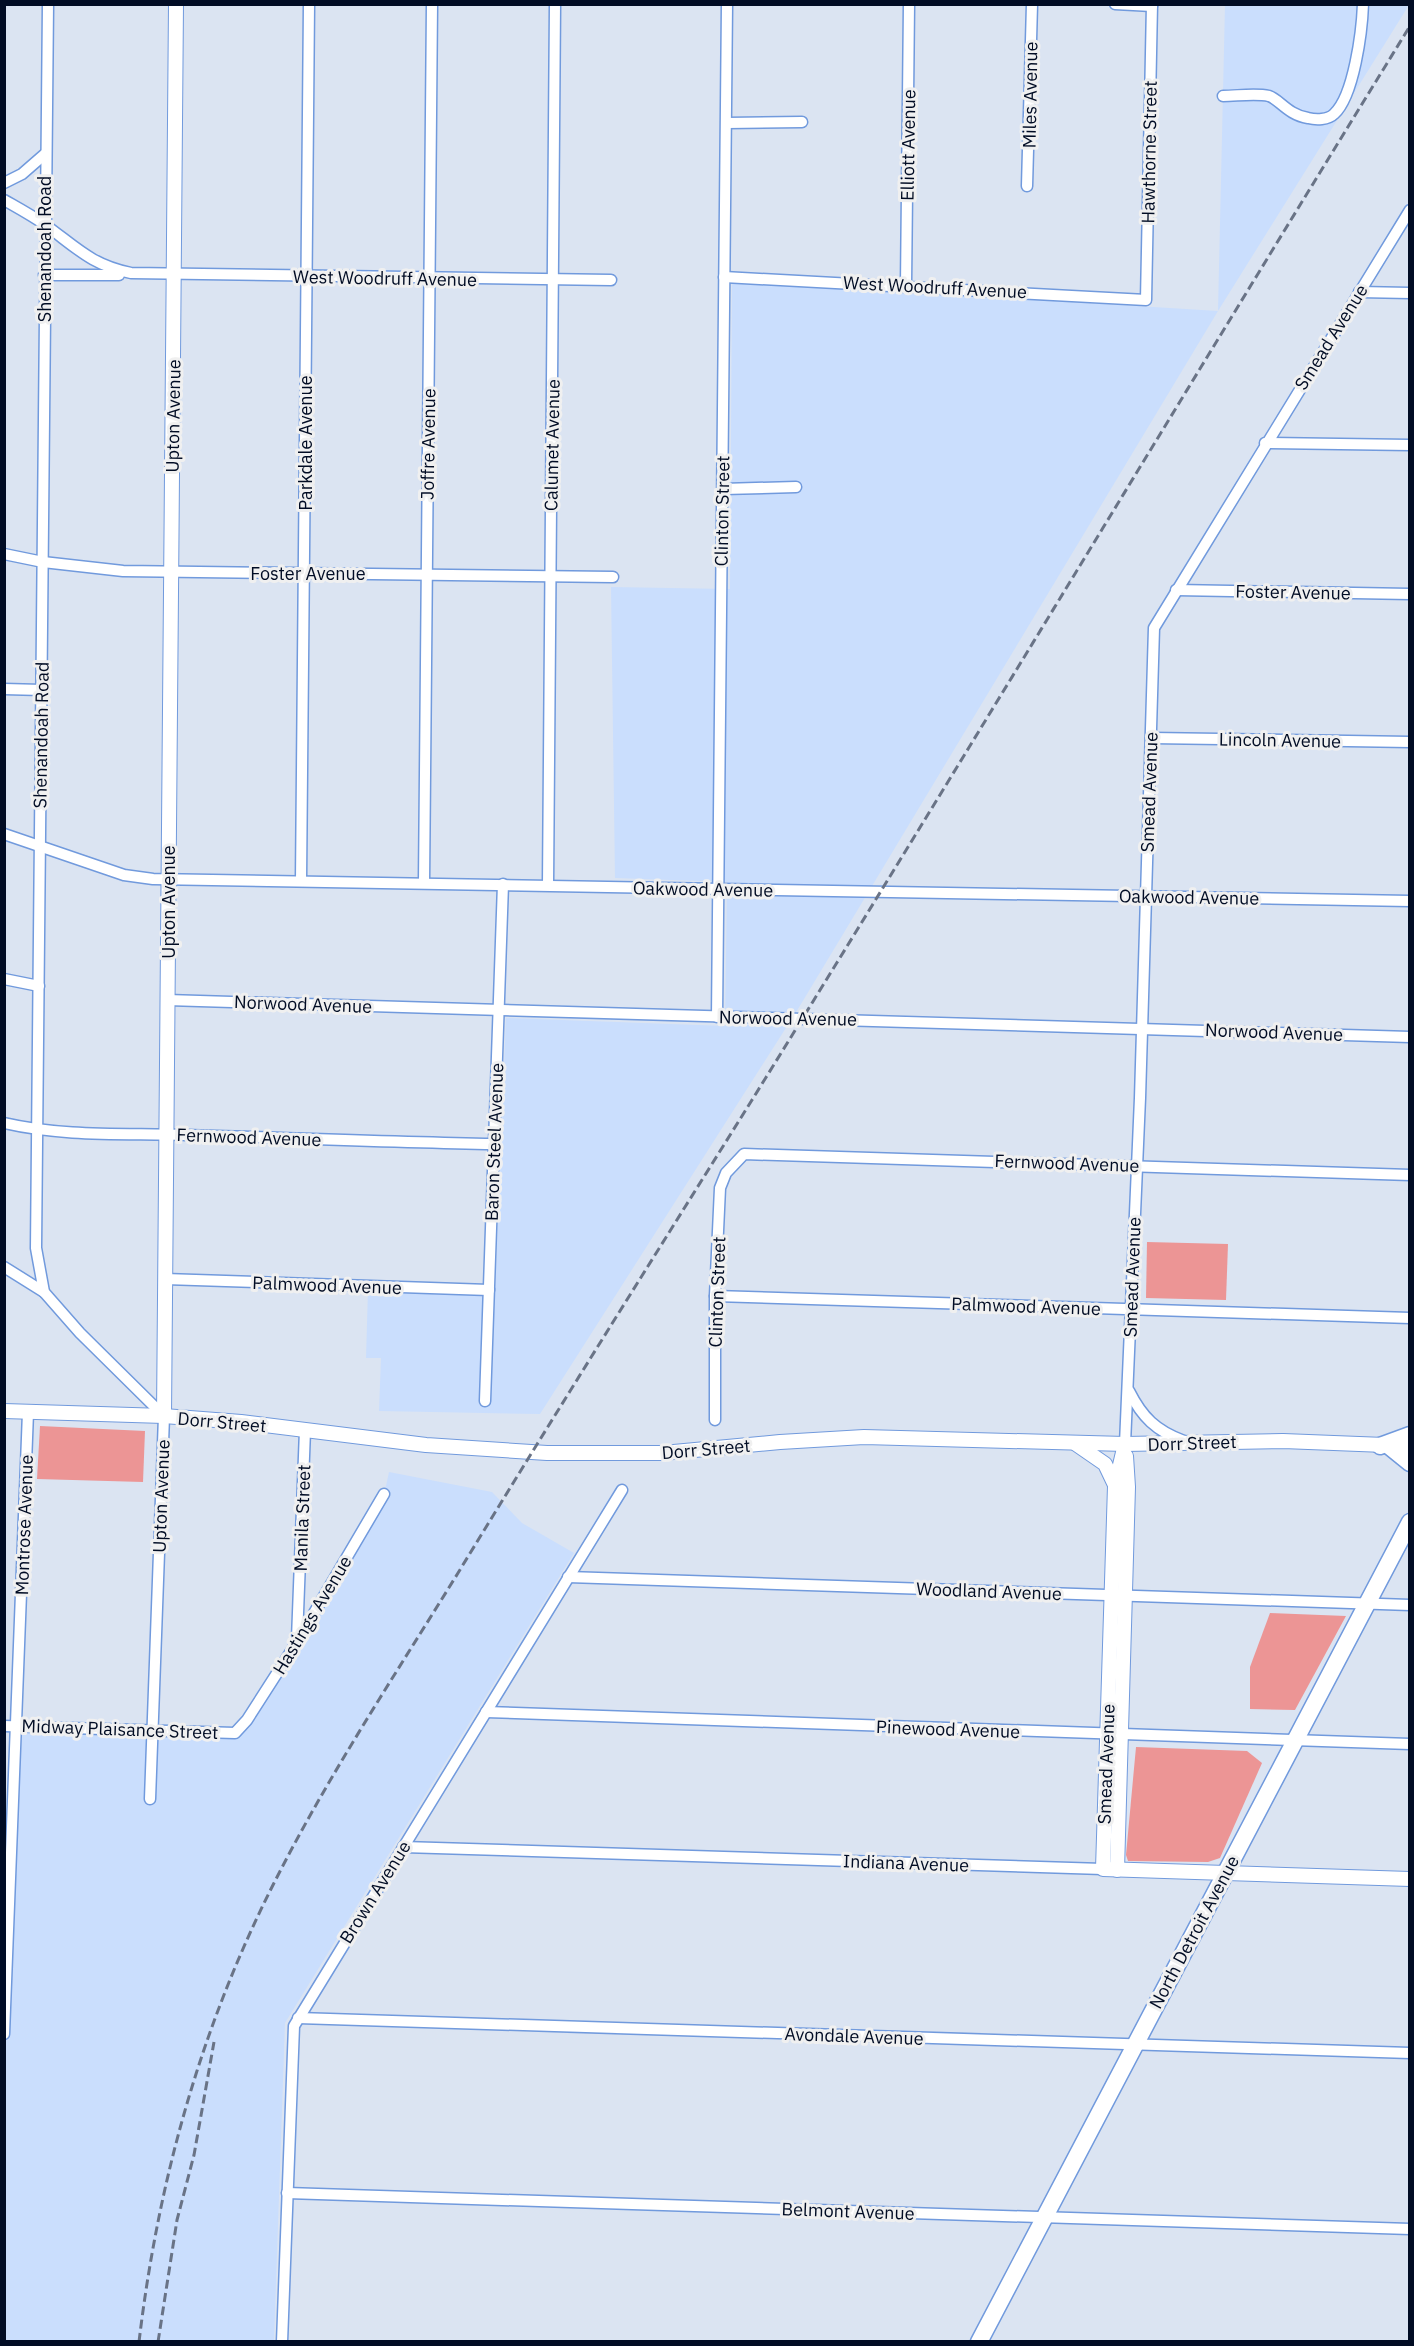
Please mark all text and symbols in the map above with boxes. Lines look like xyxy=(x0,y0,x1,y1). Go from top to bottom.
street label: Miles Avenue xyxy=(1018,41,1042,149)
street label: Hawthorne Street xyxy=(1136,80,1162,224)
street label: Elliott Avenue xyxy=(896,89,920,201)
street label: Shenandoah Road xyxy=(33,176,56,322)
street label: West Woodruff Avenue xyxy=(293,265,477,291)
street label: West Woodruff Avenue xyxy=(842,271,1028,303)
street label: Smead Avenue xyxy=(1289,280,1373,394)
street label: Upton Avenue xyxy=(161,359,185,473)
street label: Parkdale Avenue xyxy=(294,375,317,511)
street label: Calumet Avenue xyxy=(539,379,565,511)
street label: Joffre Avenue xyxy=(416,388,440,500)
street label: Clinton Street xyxy=(710,455,734,567)
street label: Foster Avenue xyxy=(250,562,366,585)
street label: Foster Avenue xyxy=(1235,579,1351,605)
street label: Shenandoah Road xyxy=(28,662,54,808)
street label: Lincoln Avenue xyxy=(1219,727,1341,753)
street label: Smead Avenue xyxy=(1135,731,1163,853)
street label: Upton Avenue xyxy=(157,845,180,959)
street label: Oakwood Avenue xyxy=(633,876,774,902)
street label: Oakwood Avenue xyxy=(1119,884,1260,910)
street label: Norwood Avenue xyxy=(234,990,373,1018)
street label: Norwood Avenue xyxy=(719,1005,857,1031)
street label: Norwood Avenue xyxy=(1205,1018,1344,1046)
street label: Baron Steel Avenue xyxy=(480,1062,508,1221)
street label: Fernwood Avenue xyxy=(176,1123,322,1151)
street label: Fernwood Avenue xyxy=(994,1149,1140,1177)
street label: Smead Avenue xyxy=(1118,1216,1146,1338)
street label: Clinton Street xyxy=(704,1236,730,1348)
street label: Palmwood Avenue xyxy=(252,1271,402,1299)
street label: Palmwood Avenue xyxy=(951,1292,1101,1320)
street label: Dorr Street xyxy=(177,1407,267,1437)
street label: Dorr Street xyxy=(1147,1430,1237,1456)
street label: Dorr Street xyxy=(661,1434,751,1464)
street label: Upton Avenue xyxy=(148,1439,174,1553)
street label: Montrose Avenue xyxy=(10,1454,38,1596)
street label: Manila Street xyxy=(289,1464,315,1572)
street label: Hastings Avenue xyxy=(267,1551,357,1679)
street label: Woodland Avenue xyxy=(916,1577,1062,1605)
street label: Smead Avenue xyxy=(1092,1703,1120,1825)
street label: Midway Plaisance Street xyxy=(21,1714,219,1744)
street label: Pinewood Avenue xyxy=(876,1715,1021,1743)
street label: Brown Avenue xyxy=(334,1836,416,1948)
street label: Indiana Avenue xyxy=(843,1849,970,1877)
street label: North Detroit Avenue xyxy=(1144,1851,1244,2013)
street label: Avondale Avenue xyxy=(784,2022,924,2050)
street label: Belmont Avenue xyxy=(781,2197,915,2225)

